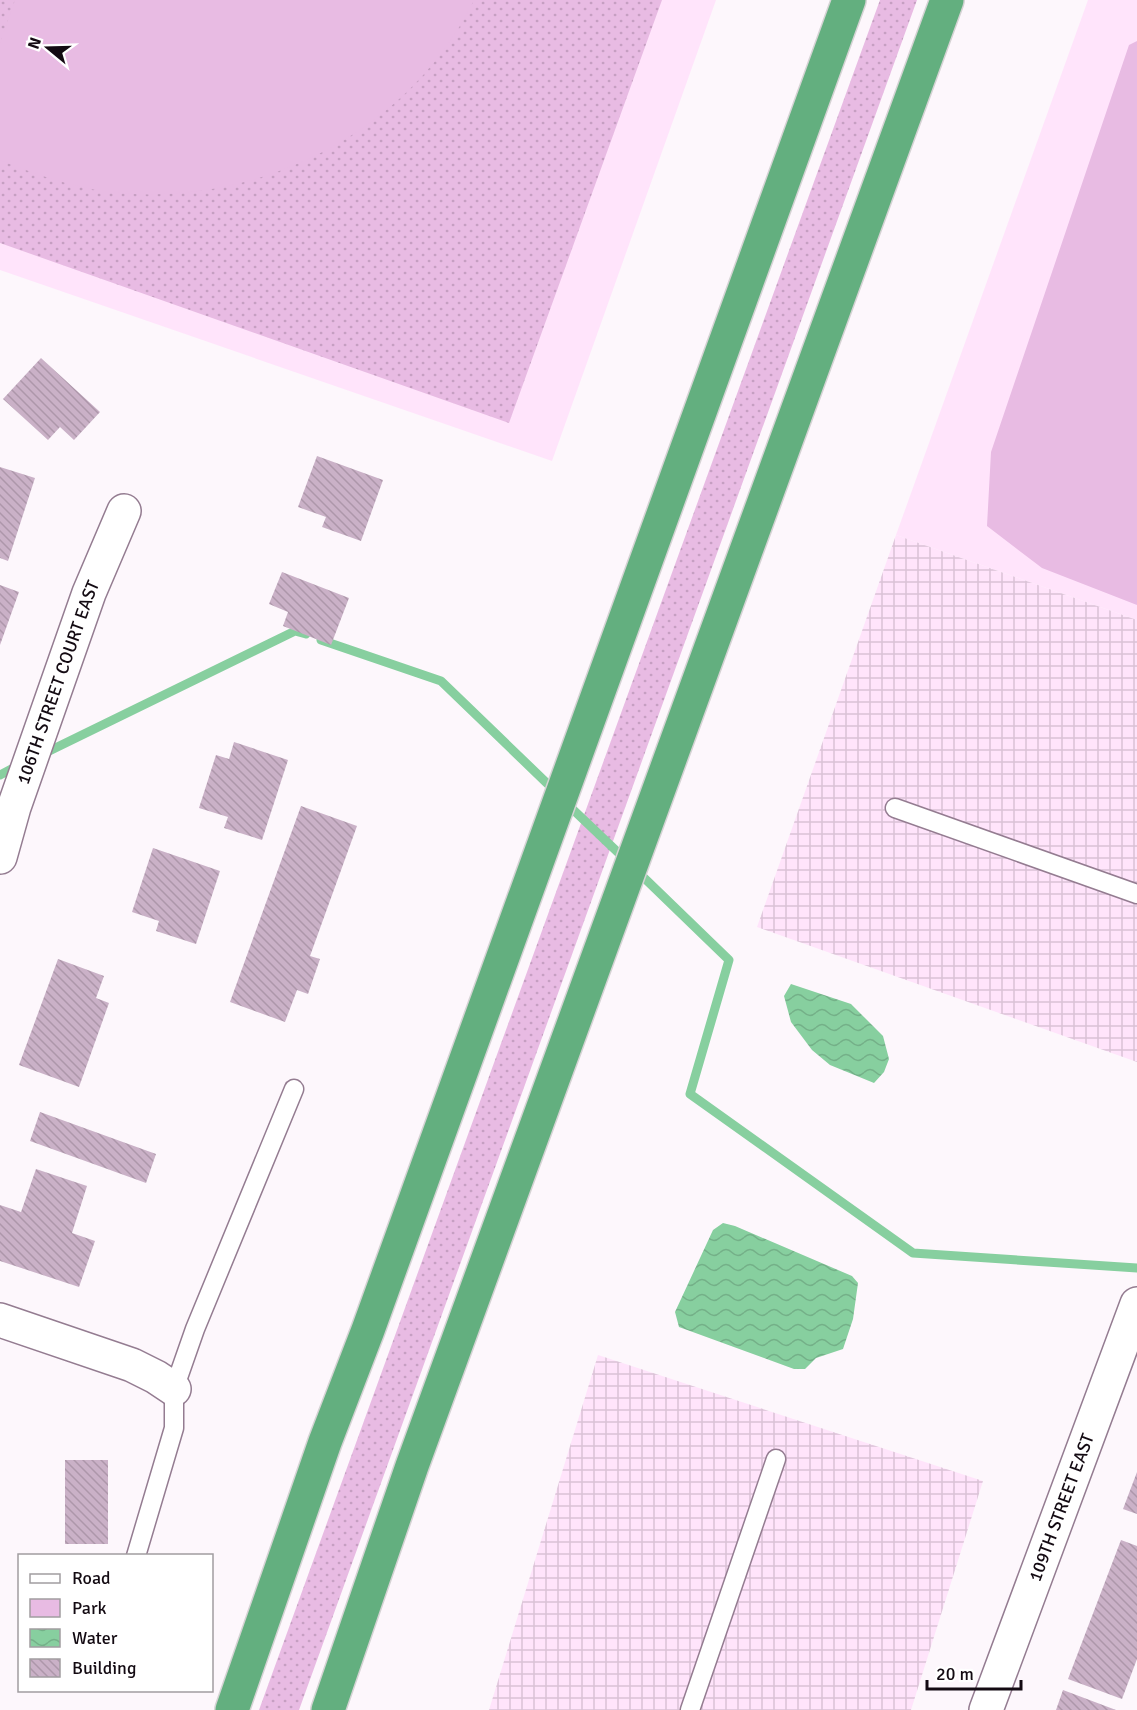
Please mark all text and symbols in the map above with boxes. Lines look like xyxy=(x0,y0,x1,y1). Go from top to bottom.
north arrow xyxy=(18,18,78,78)
text: N xyxy=(23,35,46,52)
street label: 106TH STREET COURT EAST xyxy=(12,577,104,787)
street label: 109TH STREET EAST xyxy=(1024,1430,1099,1585)
legend xyxy=(18,1554,213,1692)
text: Road xyxy=(72,1567,111,1589)
text: Park xyxy=(72,1597,107,1619)
text: Water xyxy=(72,1627,118,1649)
scale bar xyxy=(927,1653,1022,1691)
text: Building xyxy=(72,1657,136,1679)
text: 20 m xyxy=(936,1663,974,1685)

